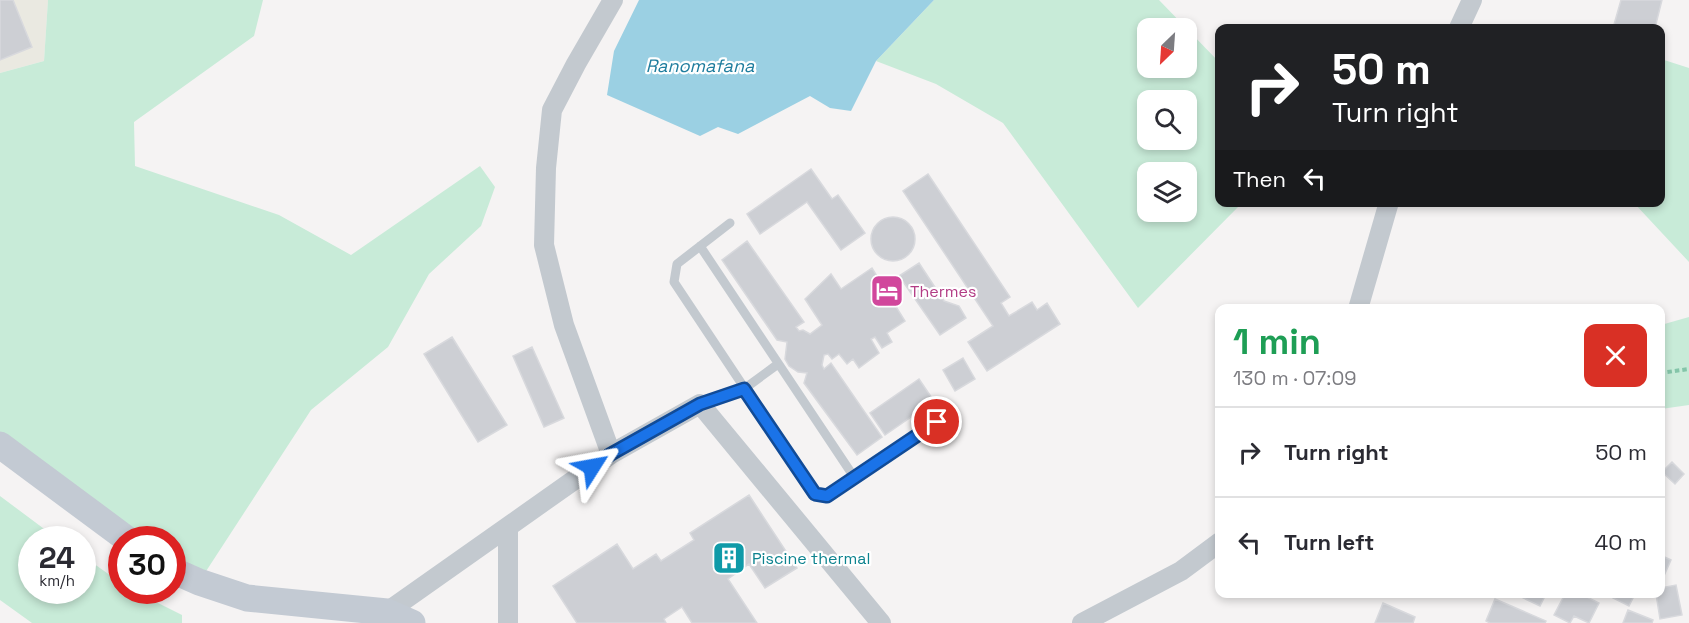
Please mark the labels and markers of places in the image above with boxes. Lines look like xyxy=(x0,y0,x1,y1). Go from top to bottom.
hotel icon: Thermes xyxy=(869,273,905,309)
place label: Thermes xyxy=(910,281,976,302)
pin xyxy=(911,396,962,447)
building icon: Piscine thermal xyxy=(711,540,747,576)
place label: Piscine thermal xyxy=(752,548,870,569)

